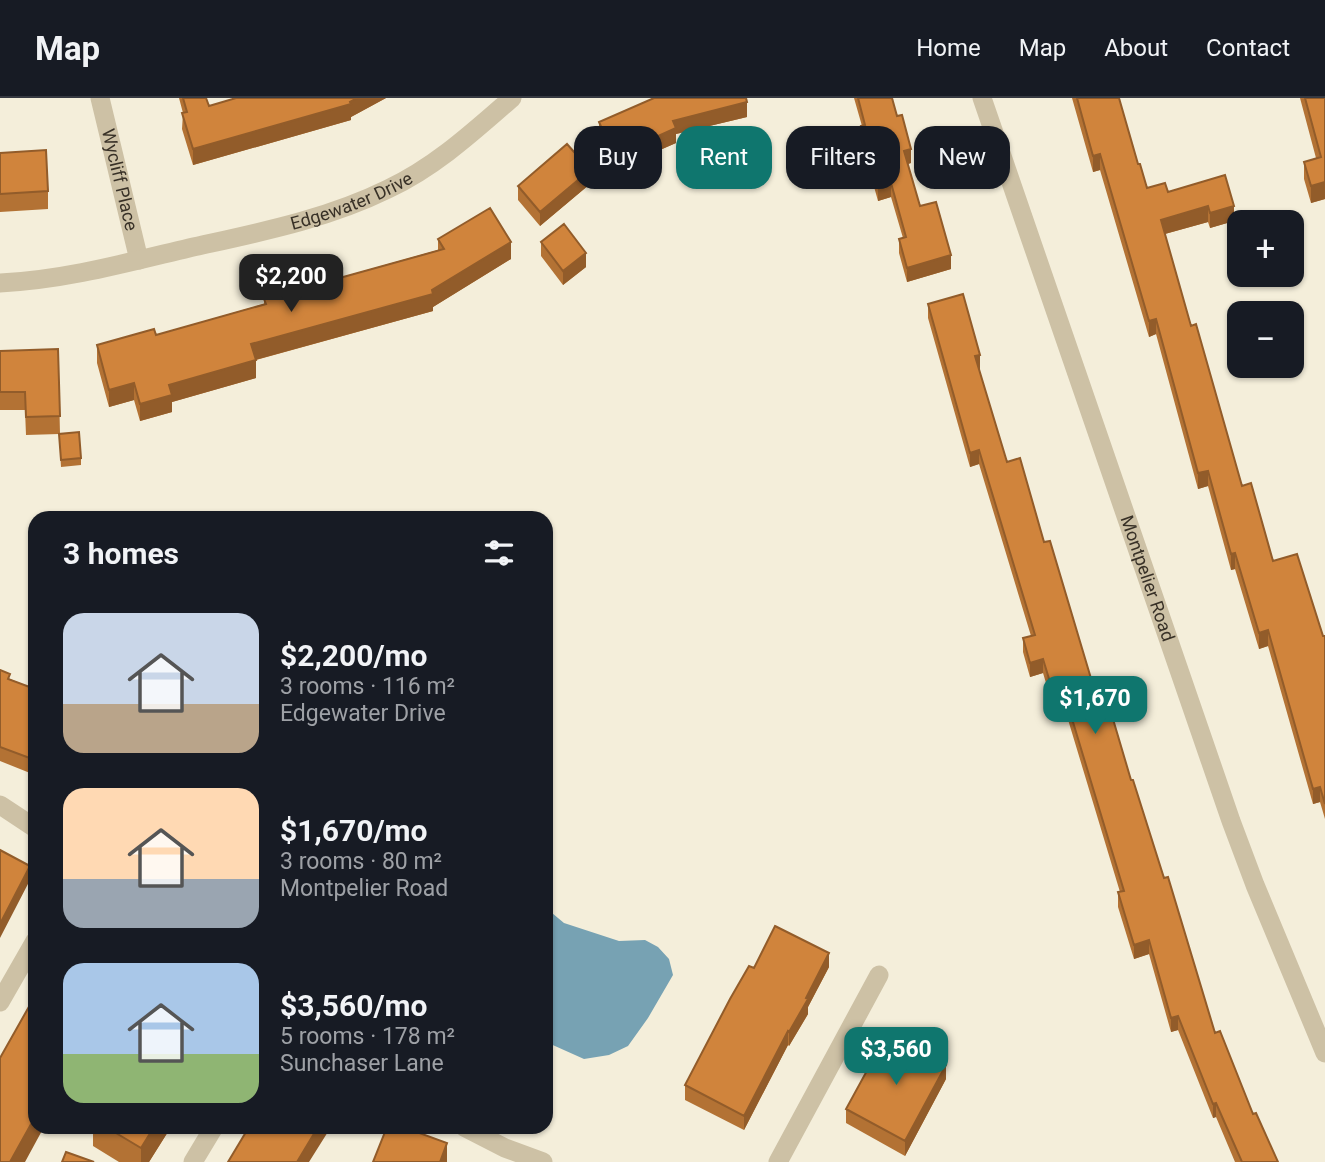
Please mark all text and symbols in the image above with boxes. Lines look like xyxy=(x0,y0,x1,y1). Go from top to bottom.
text: Map xyxy=(35,29,100,68)
text: Home xyxy=(916,34,981,62)
text: Map xyxy=(1019,34,1066,62)
text: About xyxy=(1104,34,1168,62)
text: Contact xyxy=(1206,34,1290,62)
street label: Wycliff Place xyxy=(98,126,143,233)
chip: Buy xyxy=(574,126,662,189)
chip: Rent xyxy=(676,126,772,189)
chip: Filters xyxy=(786,126,900,189)
chip: New xyxy=(914,126,1010,189)
street label: Edgewater Drive xyxy=(288,167,416,234)
map controls xyxy=(1227,210,1304,378)
button: + xyxy=(1227,210,1304,287)
pin: $2,200 xyxy=(234,254,348,314)
text: $2,200 xyxy=(255,263,327,290)
button: − xyxy=(1227,301,1304,378)
street label: Montpelier Road xyxy=(1117,512,1179,644)
icon: filters xyxy=(480,534,518,572)
text: 3 homes xyxy=(63,536,179,571)
text: $2,200/mo xyxy=(280,638,428,673)
icon: home xyxy=(119,641,203,725)
text: 3 rooms · 116 m² xyxy=(280,673,455,700)
pin: $1,670 xyxy=(1038,676,1152,736)
text: $1,670 xyxy=(1059,685,1131,712)
text: Edgewater Drive xyxy=(280,700,446,727)
text: $1,670/mo xyxy=(280,813,428,848)
icon: home xyxy=(119,816,203,900)
text: 3 rooms · 80 m² xyxy=(280,848,442,875)
text: Montpelier Road xyxy=(280,875,448,902)
text: $3,560/mo xyxy=(280,988,428,1023)
icon: home xyxy=(119,991,203,1075)
text: 5 rooms · 178 m² xyxy=(280,1023,455,1050)
pin: $3,560 xyxy=(839,1028,953,1087)
text: $3,560 xyxy=(860,1036,932,1063)
text: Sunchaser Lane xyxy=(280,1050,444,1077)

